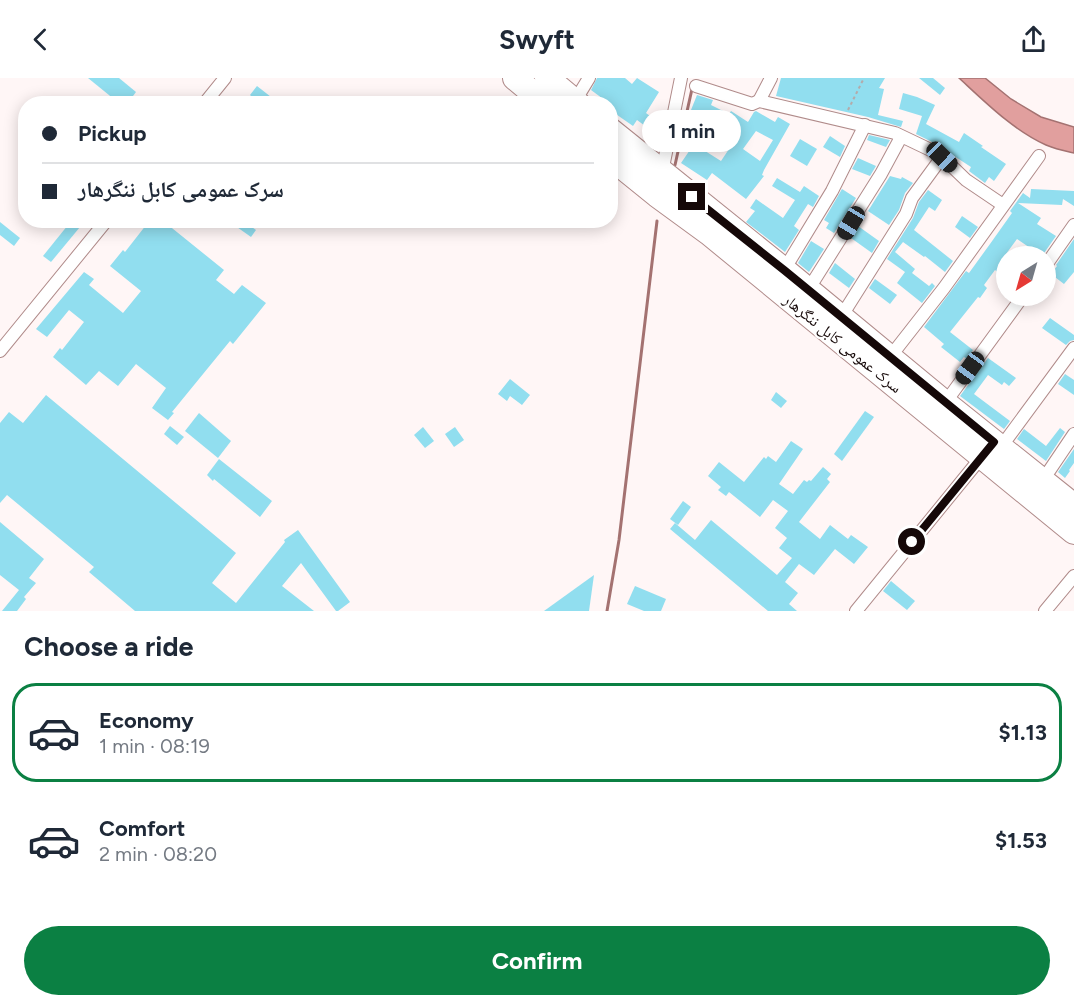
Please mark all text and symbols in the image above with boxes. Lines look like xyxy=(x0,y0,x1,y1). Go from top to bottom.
icon: back xyxy=(24,23,57,56)
text: Swyft xyxy=(499,23,575,56)
icon: share xyxy=(1017,23,1050,56)
callout: 1 min xyxy=(642,110,742,152)
text: 1 min xyxy=(668,119,715,143)
text: Pickup xyxy=(78,120,147,147)
car xyxy=(923,138,961,176)
text: سرک عمومی کابل ننگرهار xyxy=(78,176,284,203)
route end xyxy=(678,183,705,210)
car xyxy=(834,203,868,243)
north arrow xyxy=(996,246,1056,306)
map controls xyxy=(996,246,1056,306)
street label: سرک عمومی کابل ننگرهار xyxy=(778,289,906,398)
car xyxy=(952,348,988,388)
route start xyxy=(898,528,925,555)
text: Choose a ride xyxy=(24,630,193,663)
icon: car xyxy=(27,706,81,760)
text: Economy xyxy=(99,707,194,734)
text: $1.13 xyxy=(999,719,1047,746)
text: 1 min · 08:19 xyxy=(99,734,210,758)
icon: car xyxy=(27,814,81,868)
text: Comfort xyxy=(99,815,185,842)
text: $1.53 xyxy=(995,827,1047,854)
text: 2 min · 08:20 xyxy=(99,842,217,866)
button: Confirm xyxy=(24,926,1050,995)

